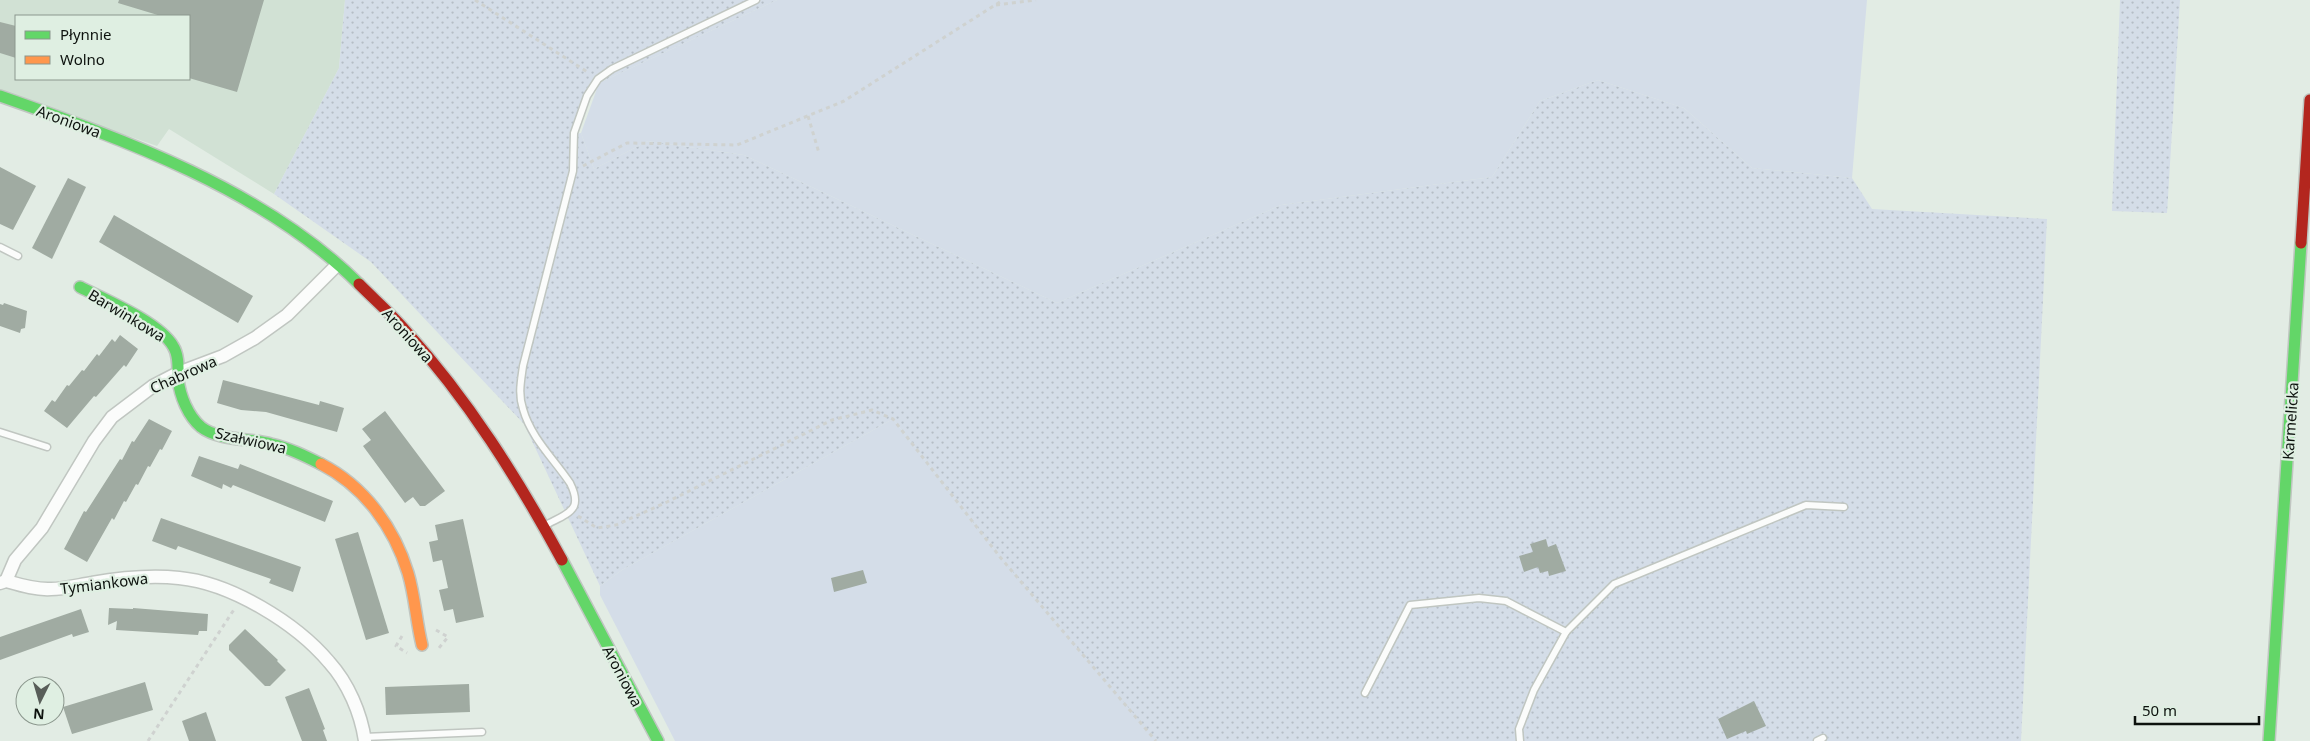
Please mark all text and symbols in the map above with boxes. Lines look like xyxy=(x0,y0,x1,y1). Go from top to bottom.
legend xyxy=(15,15,190,80)
text: Płynnie xyxy=(60,24,111,44)
text: Wolno xyxy=(60,49,105,69)
street label: Aroniowa xyxy=(34,100,104,142)
street label: Barwinkowa xyxy=(85,284,169,346)
street label: Aroniowa xyxy=(378,304,438,366)
street label: Chabrowa xyxy=(146,350,220,398)
street label: Karmelicka xyxy=(2277,382,2303,460)
street label: Szałwiowa xyxy=(214,422,288,458)
street label: Tymiankowa xyxy=(59,568,149,598)
street label: Aroniowa xyxy=(599,642,647,710)
north arrow xyxy=(15,676,65,726)
scale bar xyxy=(2135,694,2259,726)
text: 50 m xyxy=(2142,700,2177,720)
text: N xyxy=(32,704,45,724)

